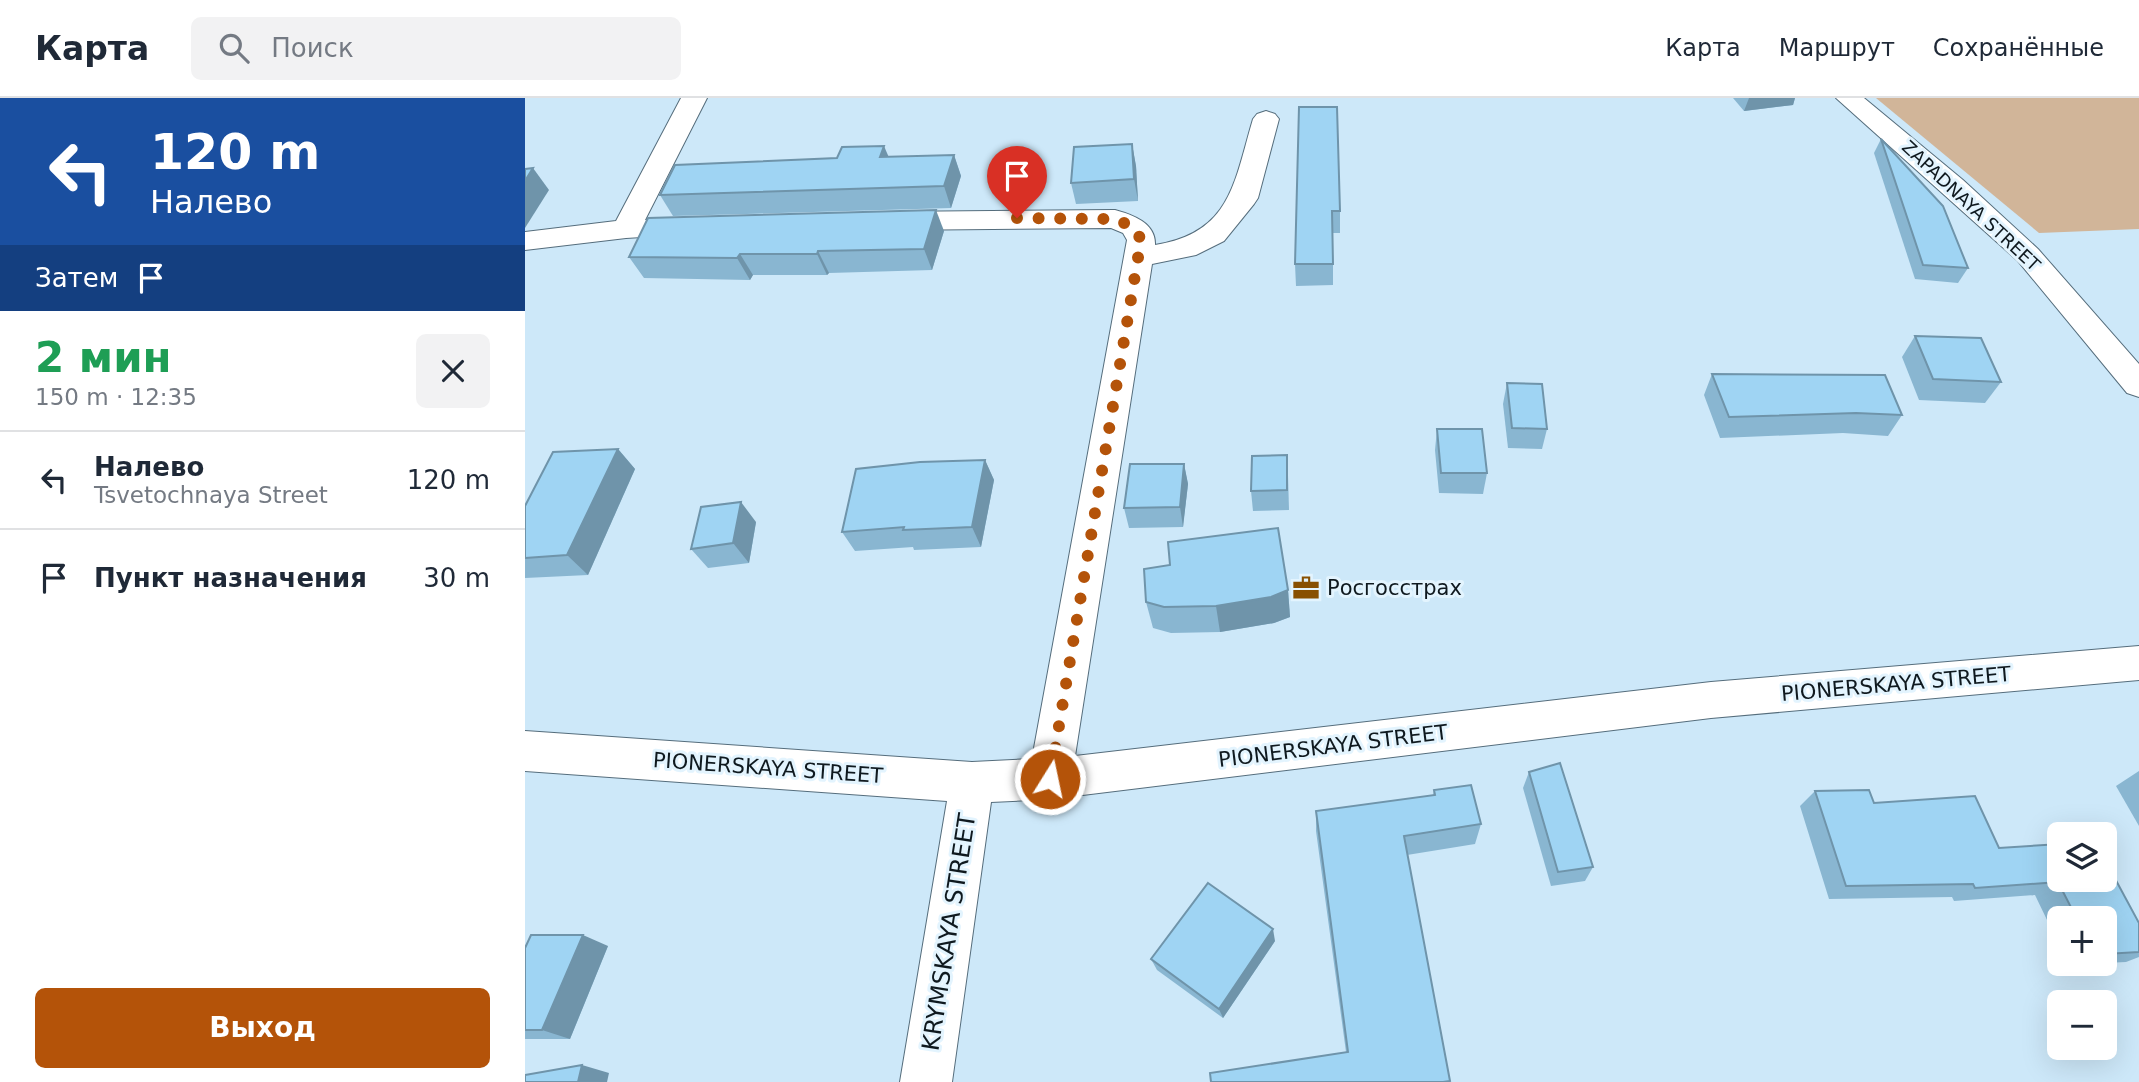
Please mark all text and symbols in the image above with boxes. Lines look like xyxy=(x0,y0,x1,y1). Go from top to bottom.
search box xyxy=(191,17,681,80)
text: Карта xyxy=(35,29,149,68)
icon: search xyxy=(215,29,253,67)
text: Поиск xyxy=(271,33,354,63)
text: Карта xyxy=(1665,34,1741,62)
text: Маршрут xyxy=(1779,34,1895,62)
text: Сохранённые xyxy=(1933,34,2104,62)
text: 120 m xyxy=(150,124,320,181)
icon: left xyxy=(35,126,126,217)
street label: ZAPADNAYA STREET xyxy=(1898,136,2045,276)
pin xyxy=(987,146,1047,218)
icon: arrive xyxy=(998,157,1036,195)
text: Налево xyxy=(150,183,272,221)
icon: arrive xyxy=(132,259,170,297)
text: Затем xyxy=(35,263,118,293)
text: 2 мин xyxy=(35,333,172,382)
button: close xyxy=(416,334,490,408)
text: 150 m · 12:35 xyxy=(35,384,197,410)
text: Налево xyxy=(94,452,204,482)
icon: left xyxy=(35,461,73,499)
text: 120 m xyxy=(407,465,490,495)
text: Tsvetochnaya Street xyxy=(94,482,328,508)
icon: arrive xyxy=(35,559,73,597)
text: Пункт назначения xyxy=(94,563,367,593)
text: 30 m xyxy=(423,563,490,593)
office icon: Росгосстрах xyxy=(1291,573,1321,603)
place label: Росгосстрах xyxy=(1327,576,1462,600)
street label: PIONERSKAYA STREET xyxy=(1780,662,2012,706)
street label: PIONERSKAYA STREET xyxy=(1217,720,1449,772)
position arrow xyxy=(1013,742,1087,816)
street label: PIONERSKAYA STREET xyxy=(652,748,884,788)
street label: KRYMSKAYA STREET xyxy=(916,811,982,1053)
map controls xyxy=(2047,822,2117,1060)
button: layers xyxy=(2047,822,2117,892)
button: + xyxy=(2047,906,2117,976)
button: Выход xyxy=(35,988,490,1068)
button: − xyxy=(2047,990,2117,1060)

